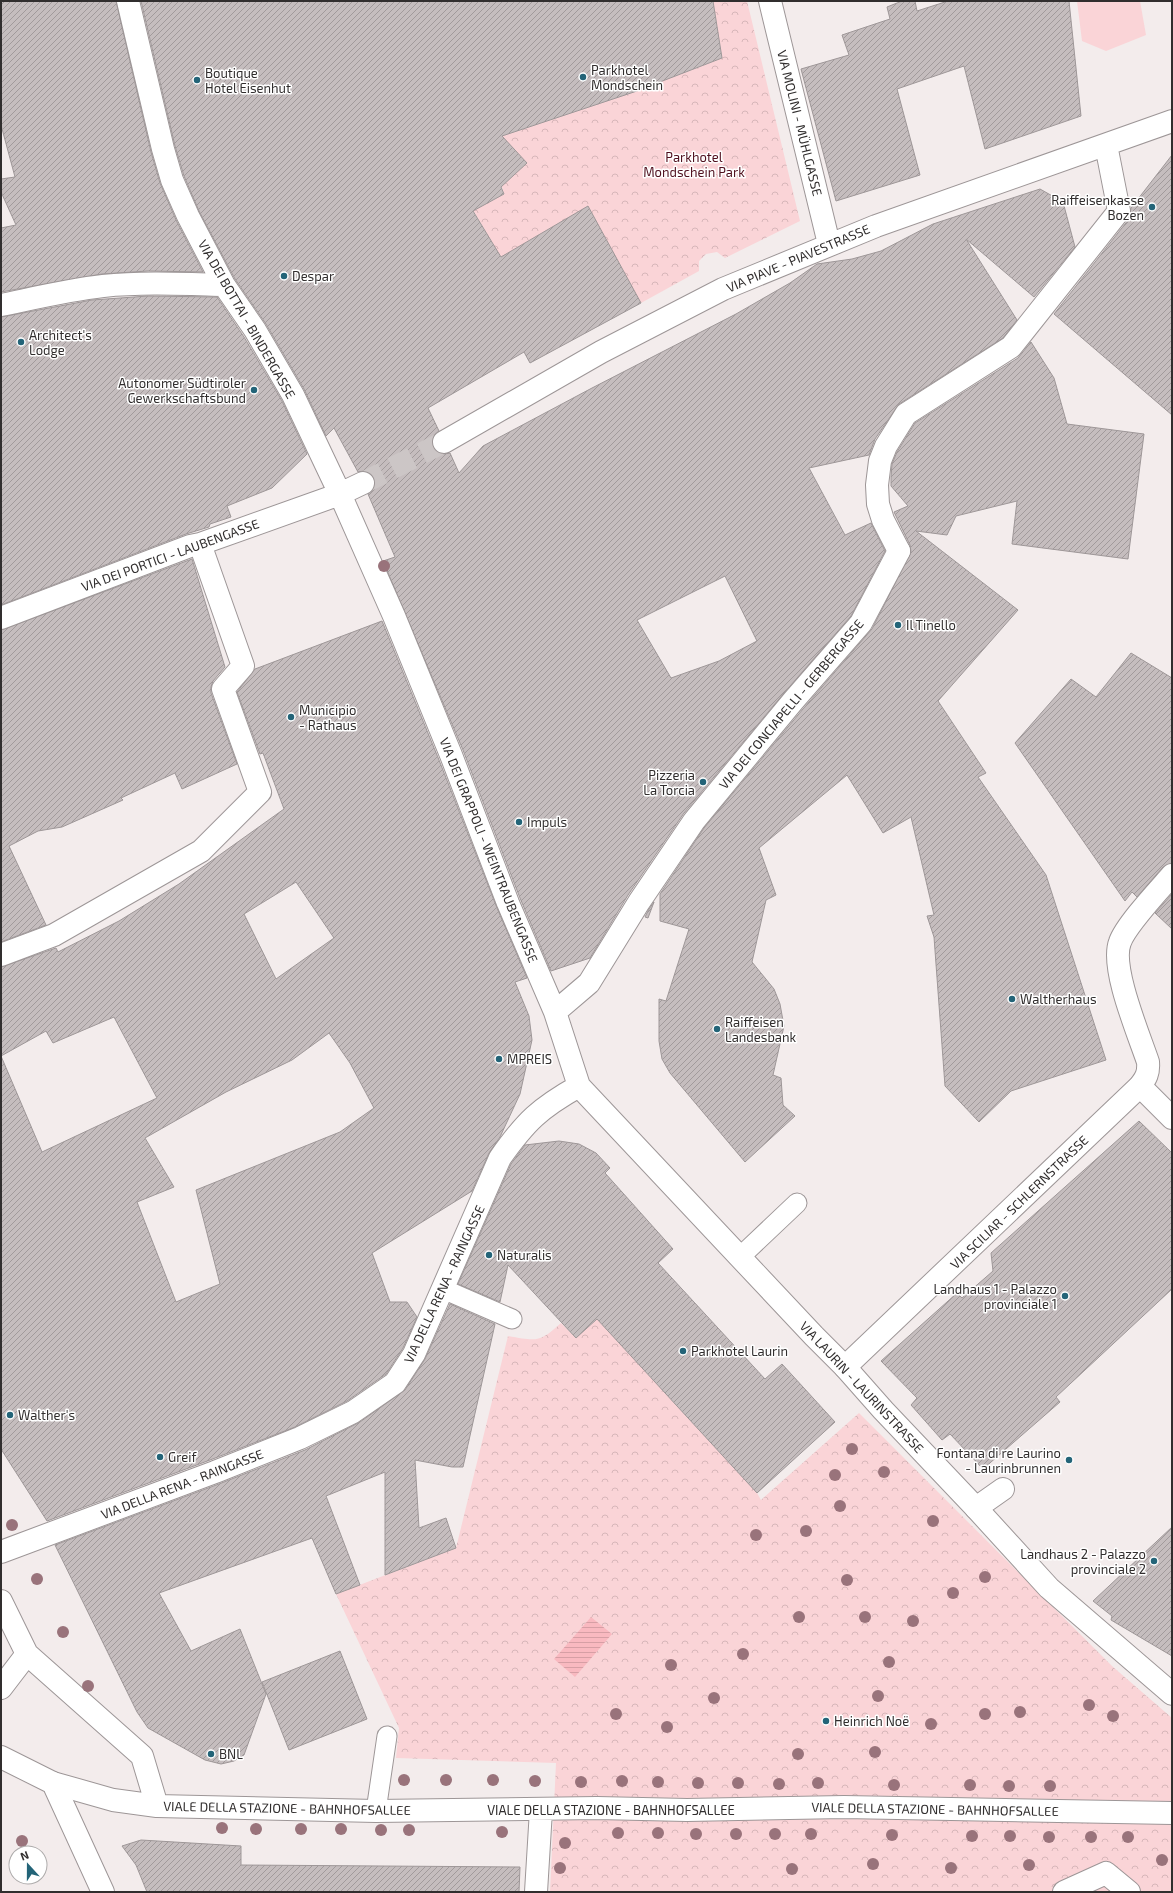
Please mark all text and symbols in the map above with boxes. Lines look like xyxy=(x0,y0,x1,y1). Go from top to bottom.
street label: VIA MOLINI - MÜHLGASSE xyxy=(774,48,826,198)
place label: Parkhotel Mondschein xyxy=(591,62,663,93)
place label: Boutique Hotel Eisenhut xyxy=(205,65,291,96)
marker: Parkhotel Mondschein xyxy=(578,72,588,82)
marker: Boutique Hotel Eisenhut xyxy=(192,75,202,85)
park label: Parkhotel Mondschein Park xyxy=(643,149,745,180)
place label: Raiffeisenkasse Bozen xyxy=(1051,192,1144,223)
marker: Raiffeisenkasse Bozen xyxy=(1147,202,1157,212)
street label: VIA PIAVE - PIAVESTRASSE xyxy=(724,220,872,296)
street label: VIA DEI BOTTAI - BINDERGASSE xyxy=(195,237,299,401)
place label: Despar xyxy=(292,268,334,284)
marker: Despar xyxy=(279,271,289,281)
place label: Architect's Lodge xyxy=(29,327,92,358)
marker: Architect's Lodge xyxy=(16,337,26,347)
place label: Autonomer Südtiroler Gewerkschaftsbund xyxy=(118,375,246,406)
marker: Autonomer Südtiroler Gewerkschaftsbund xyxy=(249,385,259,395)
street label: VIA DEI PORTICI - LAUBENGASSE xyxy=(79,515,261,595)
street label: VIA DEI CONCIAPELLI - GERBERGASSE xyxy=(715,616,867,792)
place label: Il Tinello xyxy=(906,617,956,633)
marker: Il Tinello xyxy=(893,620,903,630)
place label: Municipio - Rathaus xyxy=(299,702,357,733)
marker: Municipio - Rathaus xyxy=(286,712,296,722)
street label: VIA DEI GRAPPOLI - WEINTRAUBENGASSE xyxy=(436,735,542,965)
place label: Pizzeria La Torcia xyxy=(643,767,695,798)
marker: Pizzeria La Torcia xyxy=(698,777,708,787)
place label: Impuls xyxy=(527,814,567,830)
marker: Impuls xyxy=(514,817,524,827)
place label: Waltherhaus xyxy=(1020,991,1096,1007)
marker: Waltherhaus xyxy=(1007,994,1017,1004)
place label: Raiffeisen Landesbank xyxy=(725,1014,797,1045)
marker: Raiffeisen Landesbank xyxy=(712,1024,722,1034)
place label: MPREIS xyxy=(507,1051,552,1067)
marker: MPREIS xyxy=(494,1054,504,1064)
street label: VIA SCILIAR - SCHLERNSTRASSE xyxy=(947,1132,1091,1272)
street label: VIA DELLA RENA - RAINGASSE xyxy=(400,1202,488,1366)
place label: Naturalis xyxy=(497,1247,552,1263)
marker: Naturalis xyxy=(484,1250,494,1260)
place label: Landhaus 1 - Palazzo provinciale 1 xyxy=(933,1281,1057,1312)
marker: Landhaus 1 - Palazzo provinciale 1 xyxy=(1060,1291,1070,1301)
street label: VIA LAURIN - LAURINSTRASSE xyxy=(797,1318,927,1456)
place label: Parkhotel Laurin xyxy=(691,1343,788,1359)
marker: Parkhotel Laurin xyxy=(678,1346,688,1356)
place label: Walther's xyxy=(18,1407,75,1423)
marker: Walther's xyxy=(5,1410,15,1420)
place label: Fontana di re Laurino - Laurinbrunnen xyxy=(936,1445,1061,1476)
street label: VIA DELLA RENA - RAINGASSE xyxy=(99,1446,265,1522)
place label: Greif xyxy=(168,1449,197,1465)
marker: Greif xyxy=(155,1452,165,1462)
marker: Fontana di re Laurino - Laurinbrunnen xyxy=(1064,1455,1074,1465)
place label: Landhaus 2 - Palazzo provinciale 2 xyxy=(1020,1546,1146,1577)
marker: Landhaus 2 - Palazzo provinciale 2 xyxy=(1149,1556,1159,1566)
place label: Heinrich Noë xyxy=(834,1713,909,1729)
marker: Heinrich Noë xyxy=(821,1716,831,1726)
place label: BNL xyxy=(219,1746,243,1762)
marker: BNL xyxy=(206,1749,216,1759)
street label: VIALE DELLA STAZIONE - BAHNHOFSALLEE xyxy=(163,1798,411,1818)
street label: VIALE DELLA STAZIONE - BAHNHOFSALLEE xyxy=(811,1799,1059,1819)
street label: VIALE DELLA STAZIONE - BAHNHOFSALLEE xyxy=(487,1802,735,1818)
north arrow xyxy=(8,1845,48,1885)
text: N xyxy=(18,1848,30,1863)

